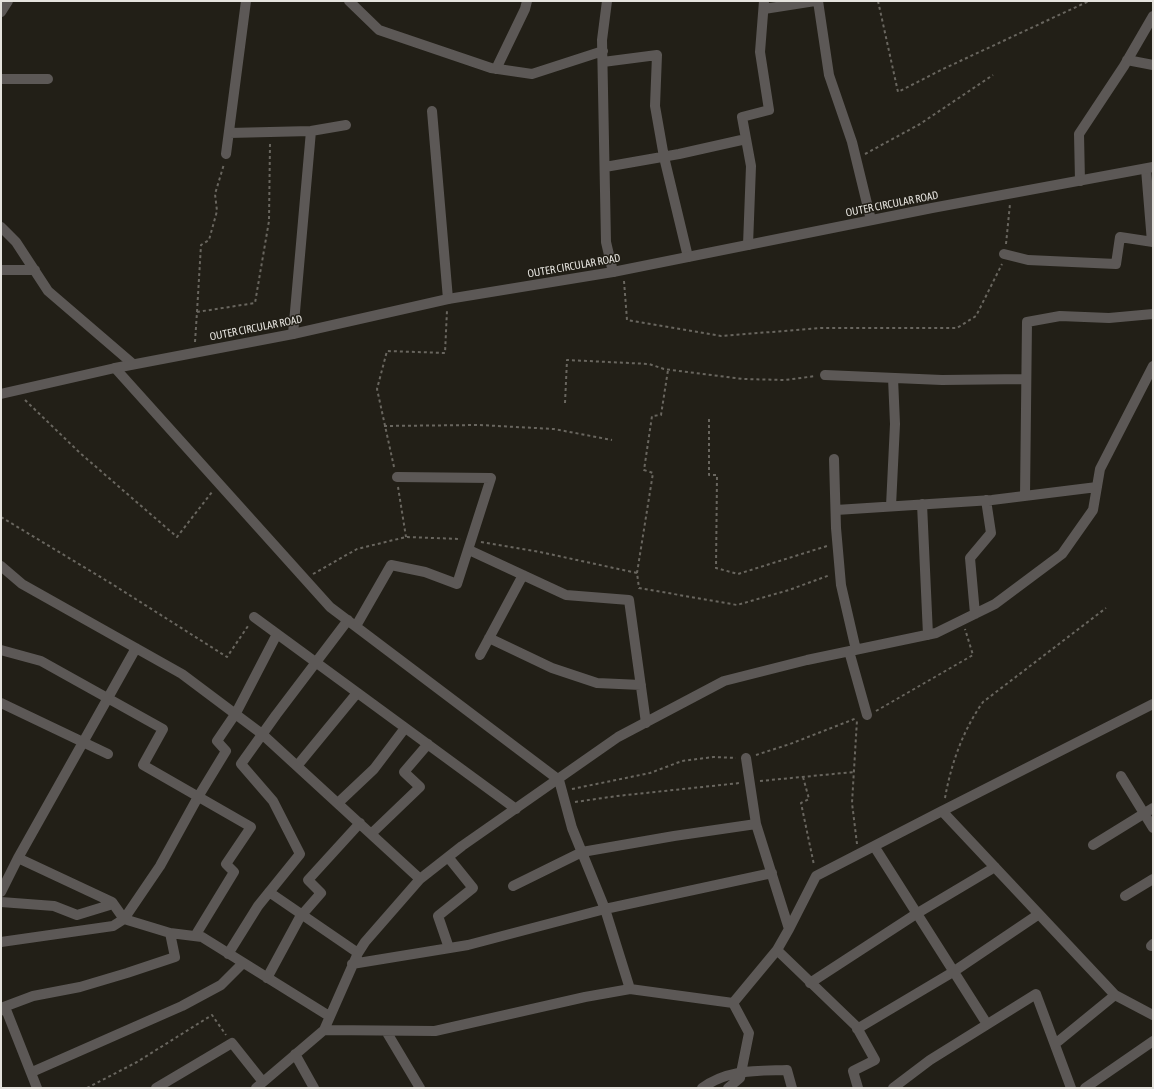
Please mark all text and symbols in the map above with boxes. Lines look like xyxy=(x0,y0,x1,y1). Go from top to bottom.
street label: OUTER CIRCULAR ROAD xyxy=(845,189,939,219)
street label: OUTER CIRCULAR ROAD xyxy=(527,251,621,281)
street label: OUTER CIRCULAR ROAD xyxy=(209,313,303,343)

